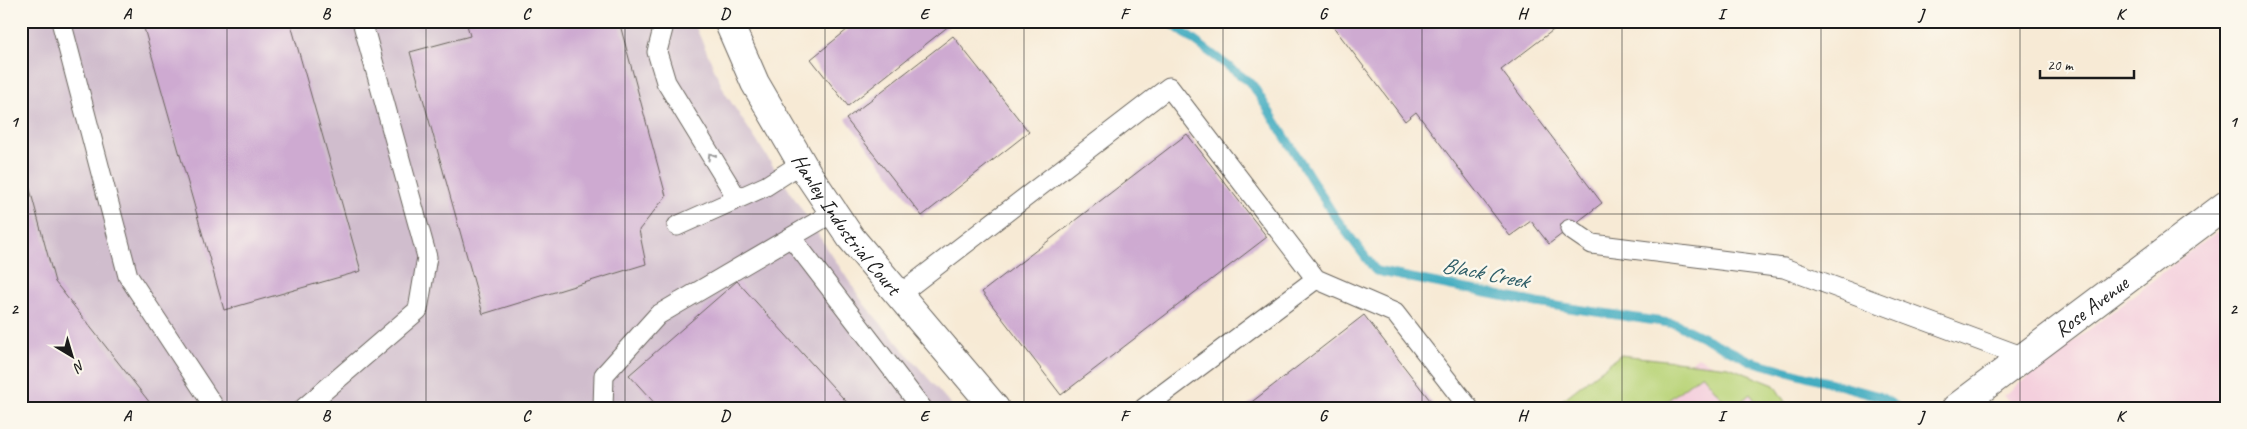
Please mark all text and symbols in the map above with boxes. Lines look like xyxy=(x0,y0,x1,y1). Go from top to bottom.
text: A xyxy=(123,4,133,24)
text: B xyxy=(322,4,332,24)
text: C xyxy=(522,4,532,24)
text: D xyxy=(720,4,731,24)
text: E xyxy=(920,4,931,24)
text: F xyxy=(1120,4,1131,24)
text: G xyxy=(1319,4,1329,24)
text: H xyxy=(1517,4,1529,24)
text: I xyxy=(1718,4,1728,24)
text: J xyxy=(1917,4,1926,24)
text: K xyxy=(2116,4,2128,24)
scale bar xyxy=(2040,48,2133,80)
text: 20 m xyxy=(2047,56,2074,75)
text: 1 xyxy=(10,112,19,132)
text: 1 xyxy=(2229,112,2238,132)
street label: Hanley Industrial Court xyxy=(786,149,908,302)
one-way arrow xyxy=(708,153,718,162)
water label: Black Creek xyxy=(1440,251,1534,296)
street label: Rose Avenue xyxy=(2049,270,2134,343)
text: 2 xyxy=(10,299,19,319)
text: 2 xyxy=(2229,299,2238,319)
north arrow xyxy=(48,332,98,382)
text: N xyxy=(69,356,88,377)
text: A xyxy=(123,406,133,426)
text: B xyxy=(322,406,332,426)
text: C xyxy=(522,406,532,426)
text: D xyxy=(720,406,731,426)
text: E xyxy=(920,406,931,426)
text: F xyxy=(1120,406,1131,426)
text: G xyxy=(1319,406,1329,426)
text: H xyxy=(1517,406,1529,426)
text: I xyxy=(1718,406,1728,426)
text: J xyxy=(1917,406,1926,426)
text: K xyxy=(2116,406,2128,426)

